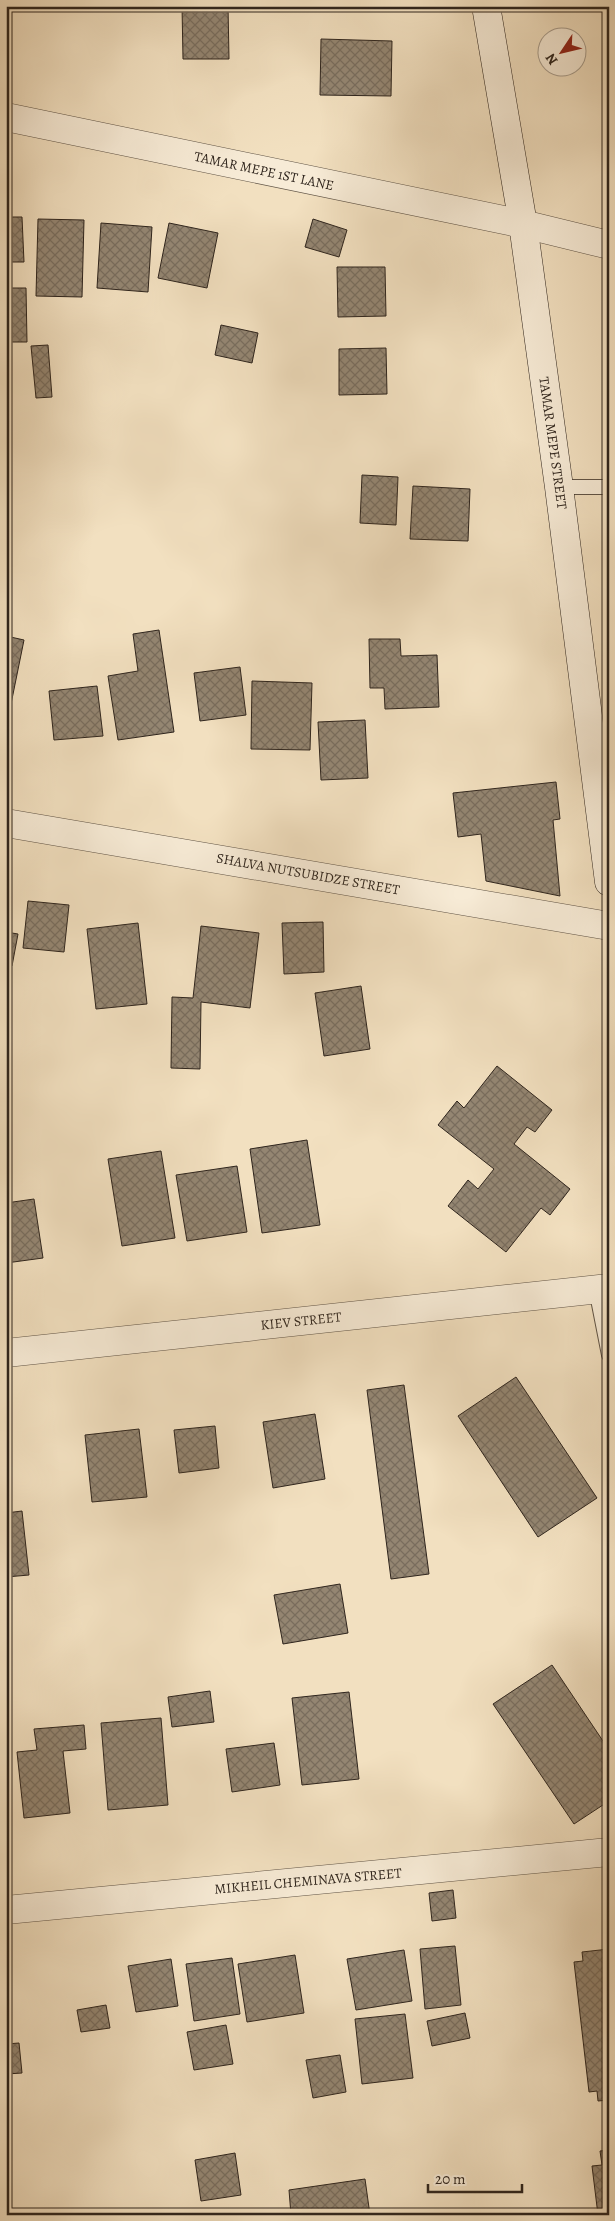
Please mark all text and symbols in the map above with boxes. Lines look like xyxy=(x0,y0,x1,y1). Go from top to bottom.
north arrow xyxy=(538,28,588,78)
text: N xyxy=(541,50,562,69)
street label: TAMAR MEPE 1ST LANE xyxy=(192,147,336,195)
street label: TAMAR MEPE STREET xyxy=(534,376,572,511)
street label: SHALVA NUTSUBIDZE STREET xyxy=(215,849,401,900)
street label: KIEV STREET xyxy=(260,1307,343,1335)
street label: MIKHEIL CHEMINAVA STREET xyxy=(213,1863,403,1899)
scale bar xyxy=(428,2161,521,2193)
text: 20 m xyxy=(435,2169,466,2189)

